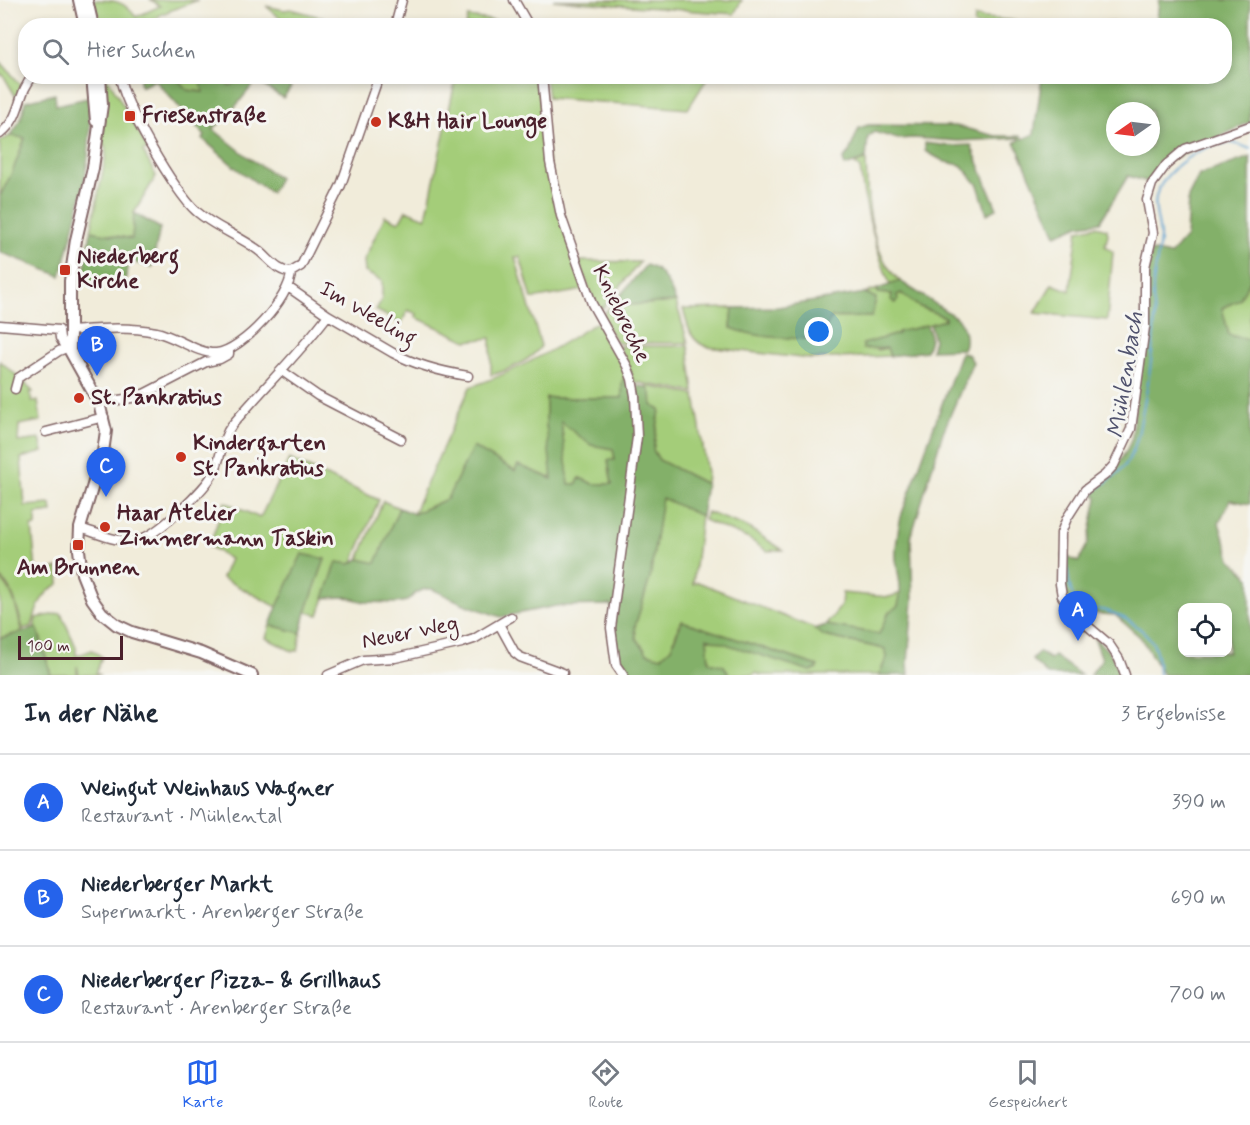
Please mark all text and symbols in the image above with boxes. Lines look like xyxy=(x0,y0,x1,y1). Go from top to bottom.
search box xyxy=(18,18,1232,84)
icon: search xyxy=(39,35,72,68)
text: Hier suchen xyxy=(87,37,196,65)
place label: Friesenstraße xyxy=(142,102,267,130)
north arrow xyxy=(1106,102,1160,156)
place label: K&H Hair Lounge xyxy=(388,108,547,139)
marker: Friesenstraße xyxy=(123,109,137,123)
marker: K&H Hair Lounge xyxy=(369,115,383,129)
place label: Niederberg Kirche xyxy=(77,243,179,296)
street label: Kniebreche xyxy=(585,261,657,368)
marker: Niederberg Kirche xyxy=(58,263,72,277)
street label: Im Weeling xyxy=(313,275,422,356)
water label: Mühlenbach xyxy=(1101,309,1151,441)
your location xyxy=(804,317,833,346)
pin: B xyxy=(78,326,116,376)
place label: St. Pankratius xyxy=(91,384,222,412)
marker: St. Pankratius xyxy=(72,391,86,405)
place label: Kindergarten St. Pankratius xyxy=(193,430,326,483)
pin: C xyxy=(86,448,126,497)
marker: Kindergarten St. Pankratius xyxy=(174,450,188,464)
place label: Haar Atelier Zimmermann Taskin xyxy=(117,500,334,553)
marker: Haar Atelier Zimmermann Taskin xyxy=(98,520,112,534)
marker: Am Brunnen xyxy=(71,538,85,552)
place label: Am Brunnen xyxy=(17,554,140,582)
pin: A xyxy=(1058,592,1098,641)
map controls xyxy=(1178,603,1232,657)
button: locate xyxy=(1178,603,1232,657)
street label: Neuer Weg xyxy=(359,610,461,659)
scale bar xyxy=(18,633,123,660)
text: 100 m xyxy=(27,636,70,657)
text: In der Nähe xyxy=(24,697,158,731)
text: 3 Ergebnisse xyxy=(1121,701,1226,728)
text: Weingut Weinhaus Wagner xyxy=(81,775,334,803)
text: A xyxy=(37,789,50,816)
text: 390 m xyxy=(1172,789,1226,816)
text: Restaurant · Mühlental xyxy=(81,803,282,830)
text: Niederberger Markt xyxy=(81,871,273,899)
text: B xyxy=(37,885,50,912)
text: 690 m xyxy=(1171,885,1226,912)
text: Supermarkt · Arenberger Straße xyxy=(81,899,364,926)
text: Niederberger Pizza- & Grillhaus xyxy=(81,967,381,995)
text: C xyxy=(36,981,51,1008)
text: 700 m xyxy=(1169,981,1226,1008)
text: Restaurant · Arenberger Straße xyxy=(81,995,352,1022)
tab: Karte xyxy=(182,1056,223,1113)
tab: Route xyxy=(588,1056,623,1113)
tab: Gespeichert xyxy=(988,1056,1067,1113)

